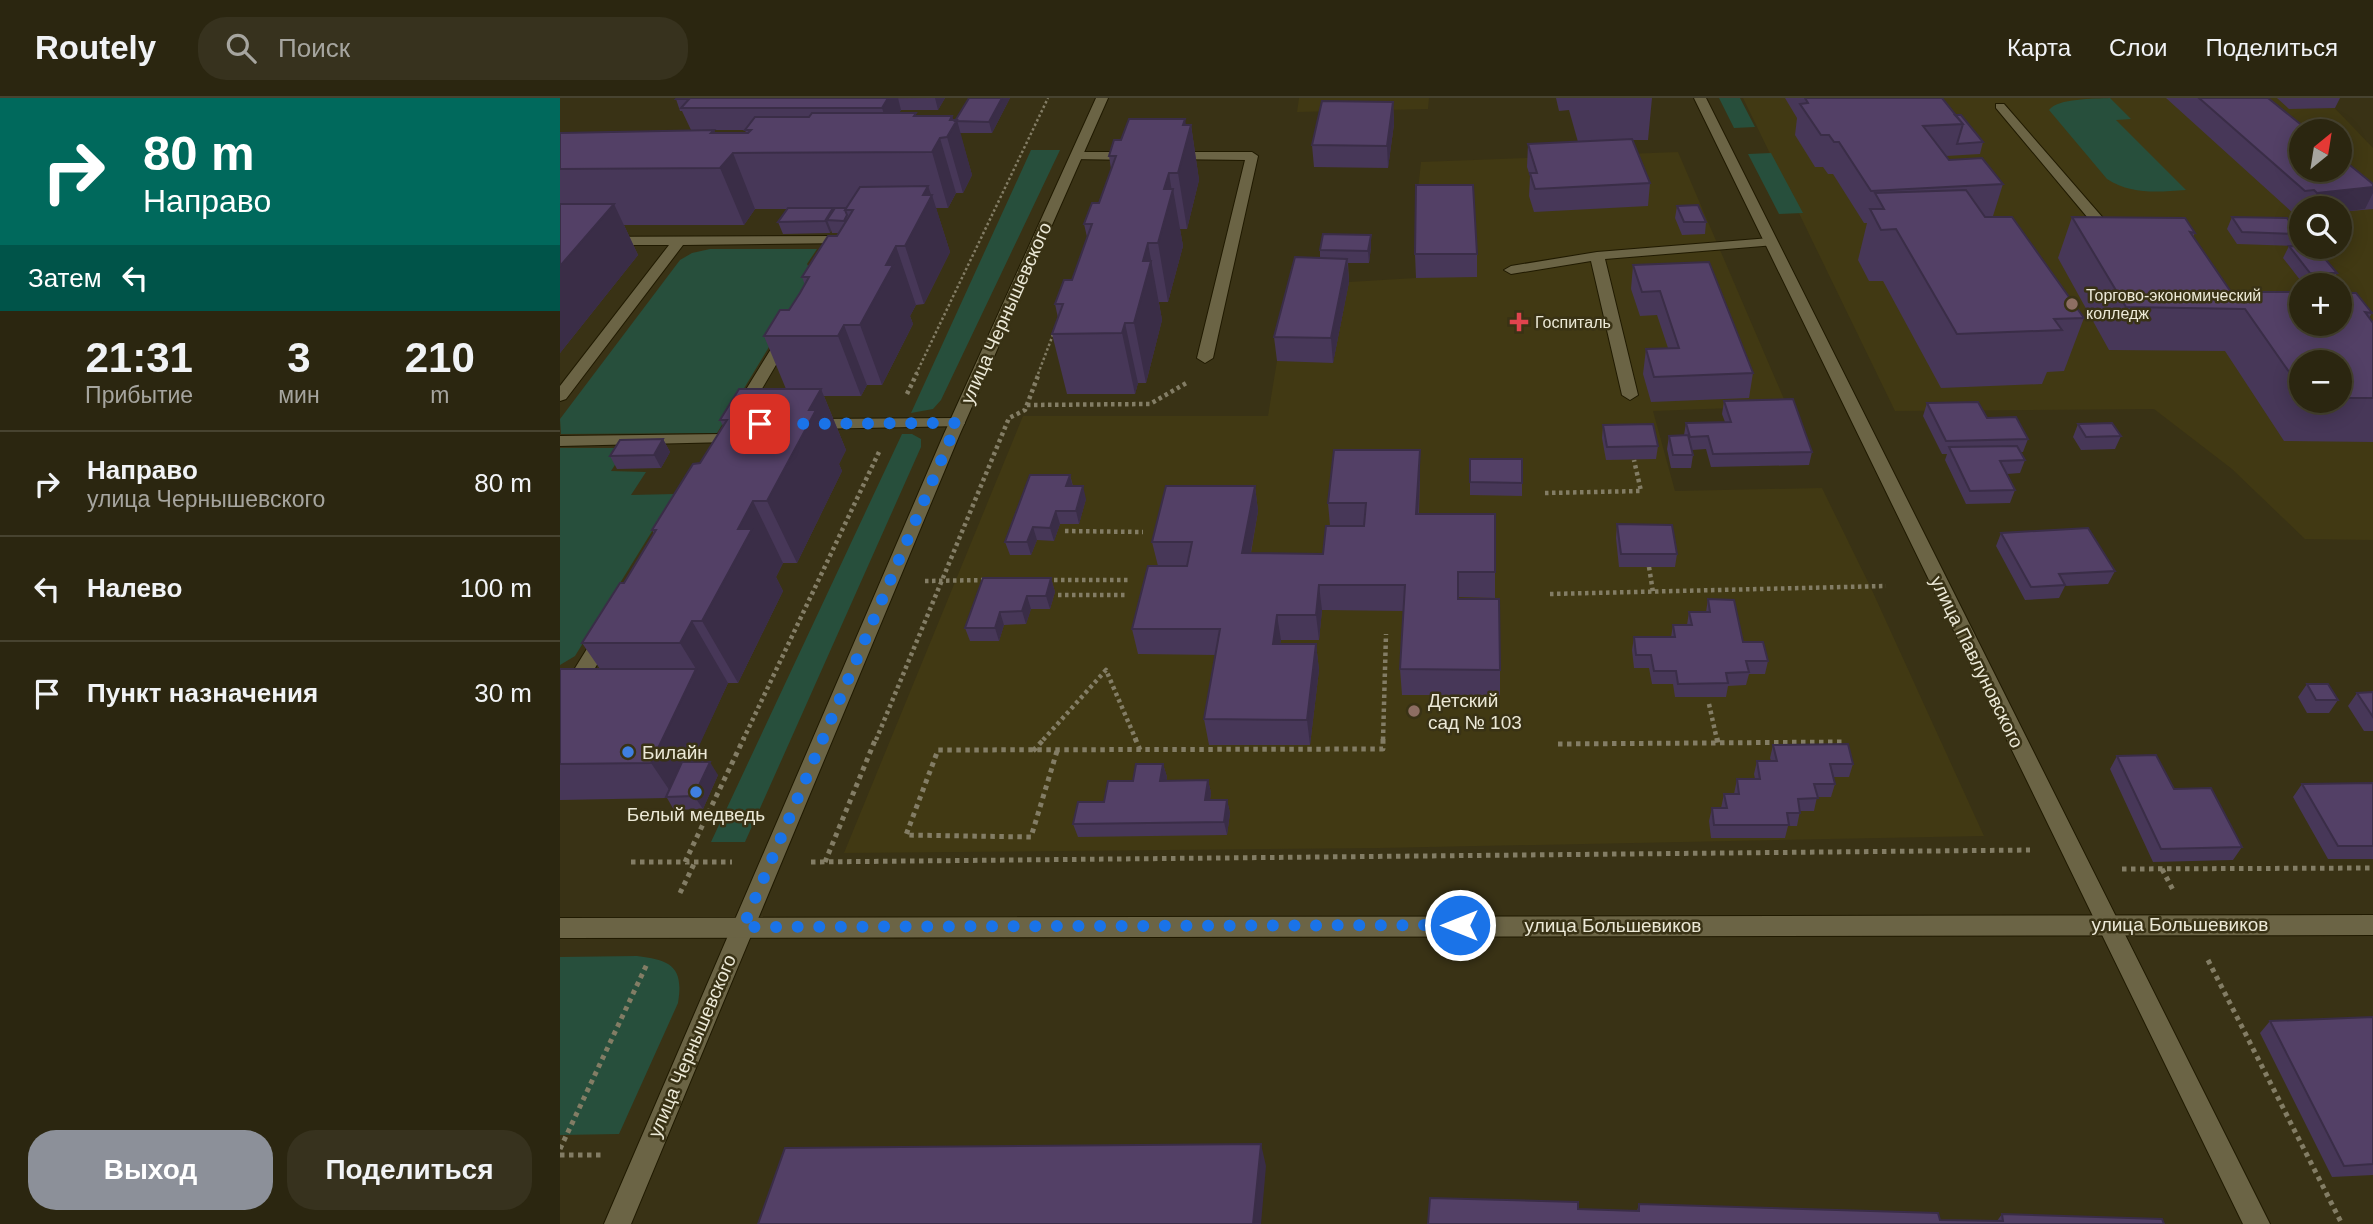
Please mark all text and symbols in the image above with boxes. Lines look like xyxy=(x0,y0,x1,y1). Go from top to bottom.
search box xyxy=(198,17,688,80)
text: Routely xyxy=(35,29,156,66)
icon: search xyxy=(222,29,260,67)
text: Поиск xyxy=(278,33,350,63)
text: Карта xyxy=(2007,34,2071,61)
text: Слои xyxy=(2109,34,2167,61)
text: Поделиться xyxy=(2205,34,2338,61)
north arrow xyxy=(2289,119,2352,182)
map controls xyxy=(2289,119,2352,413)
icon: right xyxy=(28,126,119,217)
text: 80 m xyxy=(143,126,255,180)
text: Направо xyxy=(143,183,271,219)
button: search xyxy=(2289,196,2352,259)
street label: улица Чернышевского xyxy=(956,219,1056,407)
icon: left xyxy=(116,259,154,297)
text: Затем xyxy=(28,263,102,293)
button: + xyxy=(2289,273,2352,336)
place label: Торгово-экономический колледж xyxy=(2086,287,2261,322)
marker: Торгово-экономический колледж xyxy=(2064,296,2080,312)
marker: Госпиталь xyxy=(1509,312,1529,332)
place label: Госпиталь xyxy=(1535,314,1611,331)
text: 21:31 xyxy=(85,334,193,381)
text: 3 xyxy=(287,334,311,381)
text: 210 xyxy=(405,334,475,381)
button: − xyxy=(2289,350,2352,413)
text: Прибытие xyxy=(85,382,193,408)
text: мин xyxy=(278,382,320,408)
text: m xyxy=(430,382,449,408)
pin xyxy=(730,394,790,454)
icon: arrive xyxy=(741,405,779,443)
text: Направо xyxy=(87,455,198,485)
icon: right xyxy=(28,465,66,503)
text: 80 m xyxy=(474,468,532,498)
text: улица Чернышевского xyxy=(87,486,325,512)
icon: left xyxy=(28,570,66,608)
text: Налево xyxy=(87,573,182,603)
text: 100 m xyxy=(460,573,532,603)
street label: улица Павлуновского xyxy=(1926,573,2028,751)
icon: arrive xyxy=(28,675,66,713)
text: Пункт назначения xyxy=(87,678,318,708)
text: 30 m xyxy=(474,678,532,708)
place label: Детский сад № 103 xyxy=(1428,690,1522,733)
marker: Детский сад № 103 xyxy=(1406,703,1422,719)
place label: Билайн xyxy=(642,742,708,763)
marker: Билайн xyxy=(620,744,636,760)
marker: Белый медведь xyxy=(688,784,704,800)
place label: Белый медведь xyxy=(627,804,765,825)
position arrow xyxy=(1423,888,1497,962)
street label: улица Большевиков xyxy=(2092,914,2268,935)
street label: улица Большевиков xyxy=(1525,915,1701,936)
street label: улица Чернышевского xyxy=(644,951,740,1141)
button: Выход xyxy=(28,1130,273,1210)
button: Поделиться xyxy=(287,1130,532,1210)

